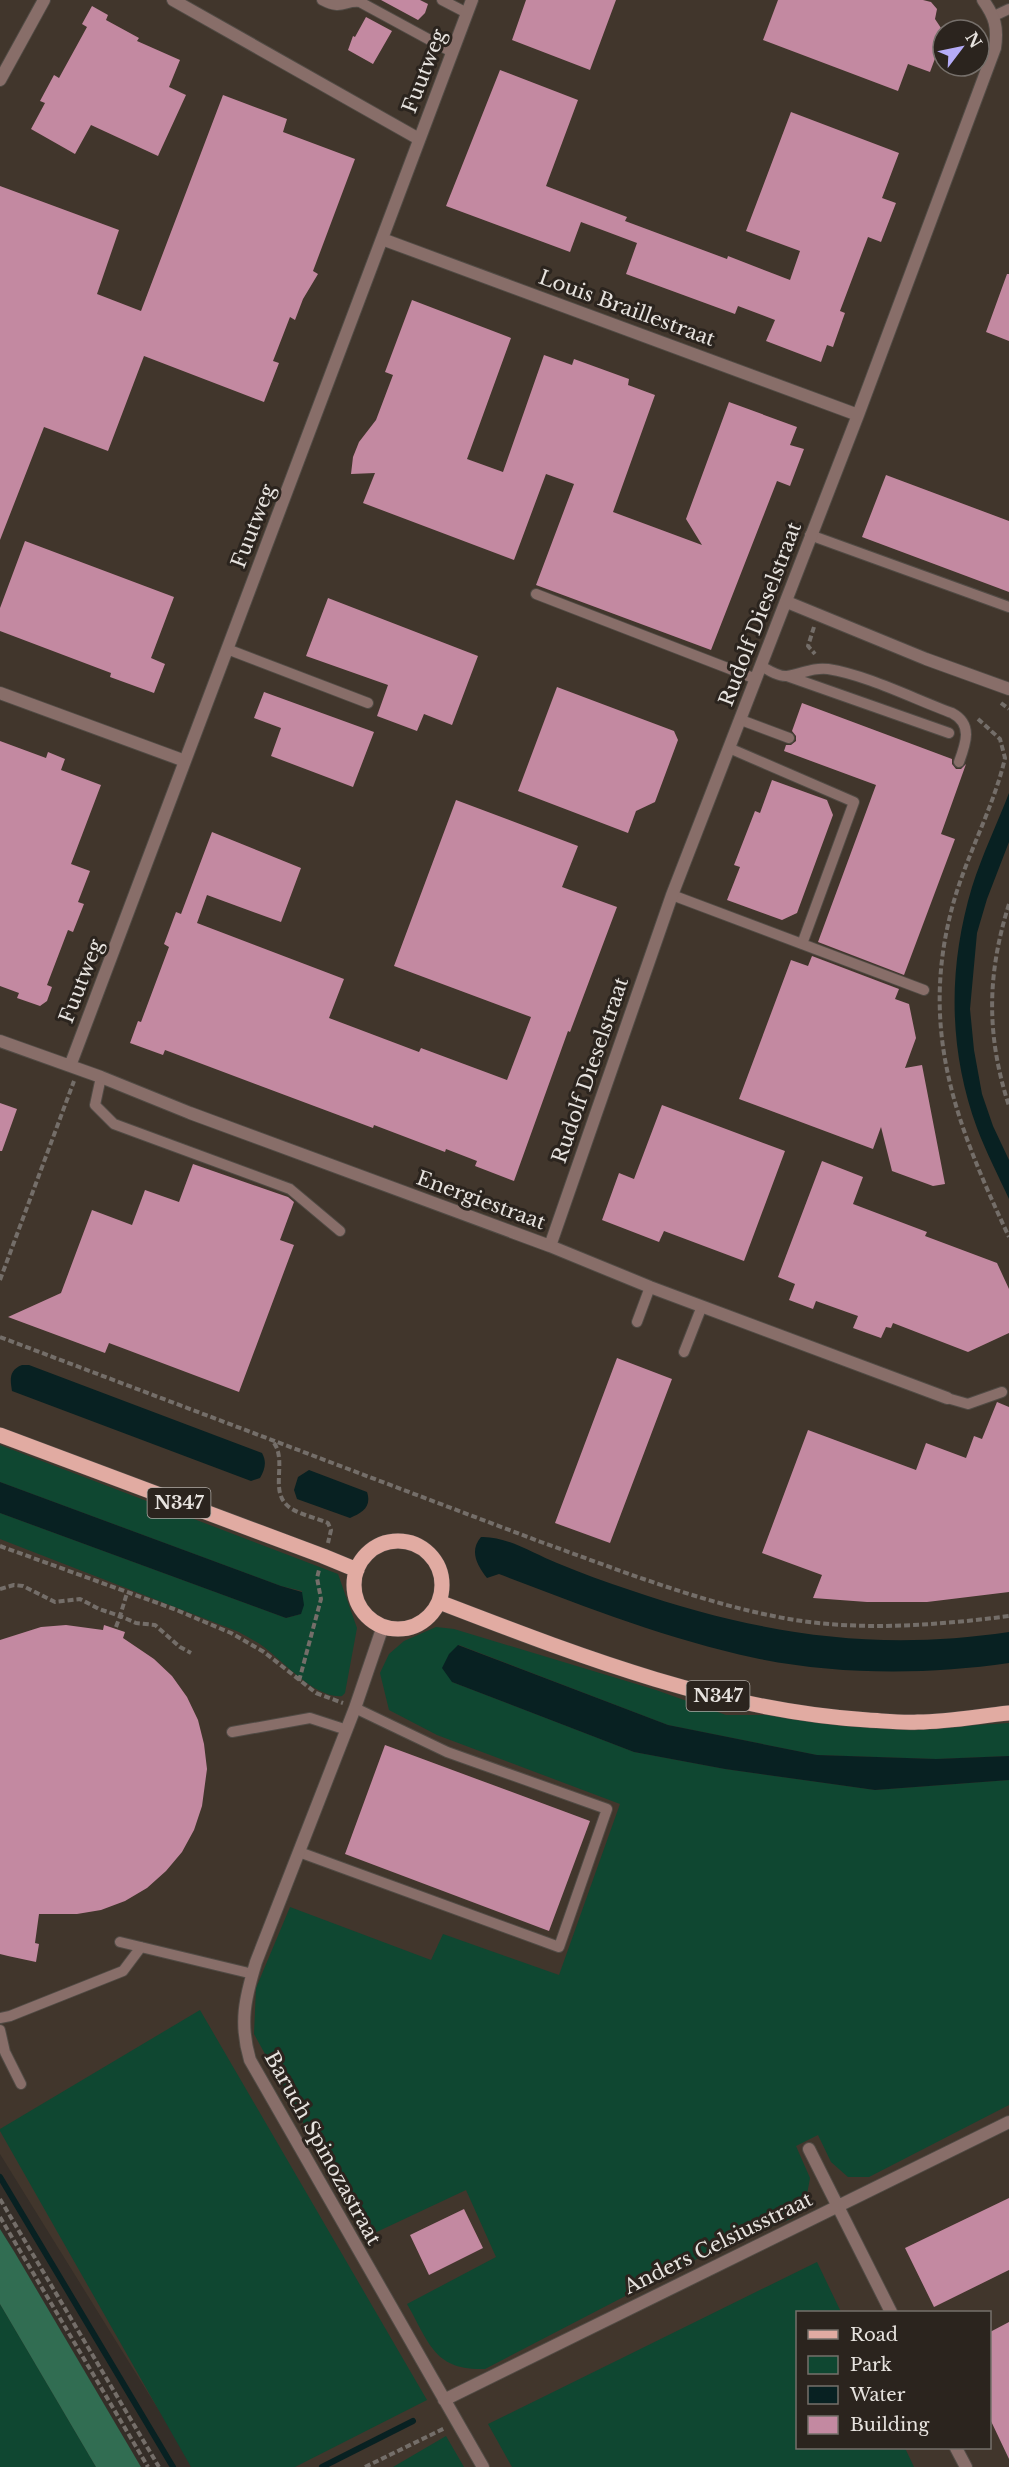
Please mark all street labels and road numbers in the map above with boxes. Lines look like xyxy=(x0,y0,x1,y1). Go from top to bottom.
street label: Fuutweg xyxy=(397,25,451,116)
street label: Louis Braillestraat xyxy=(536,265,719,351)
street label: Fuutweg xyxy=(226,480,280,571)
street label: Rudolf Dieselstraat xyxy=(714,518,806,709)
street label: Fuutweg xyxy=(54,935,108,1026)
street label: Rudolf Dieselstraat xyxy=(547,973,633,1166)
street label: Energiestraat xyxy=(413,1166,549,1235)
road number: N347 xyxy=(148,1488,210,1518)
road number: N347 xyxy=(686,1681,750,1711)
street label: Baruch Spinozastraat xyxy=(260,2047,386,2249)
street label: Anders Celsiusstraat xyxy=(619,2187,817,2300)

